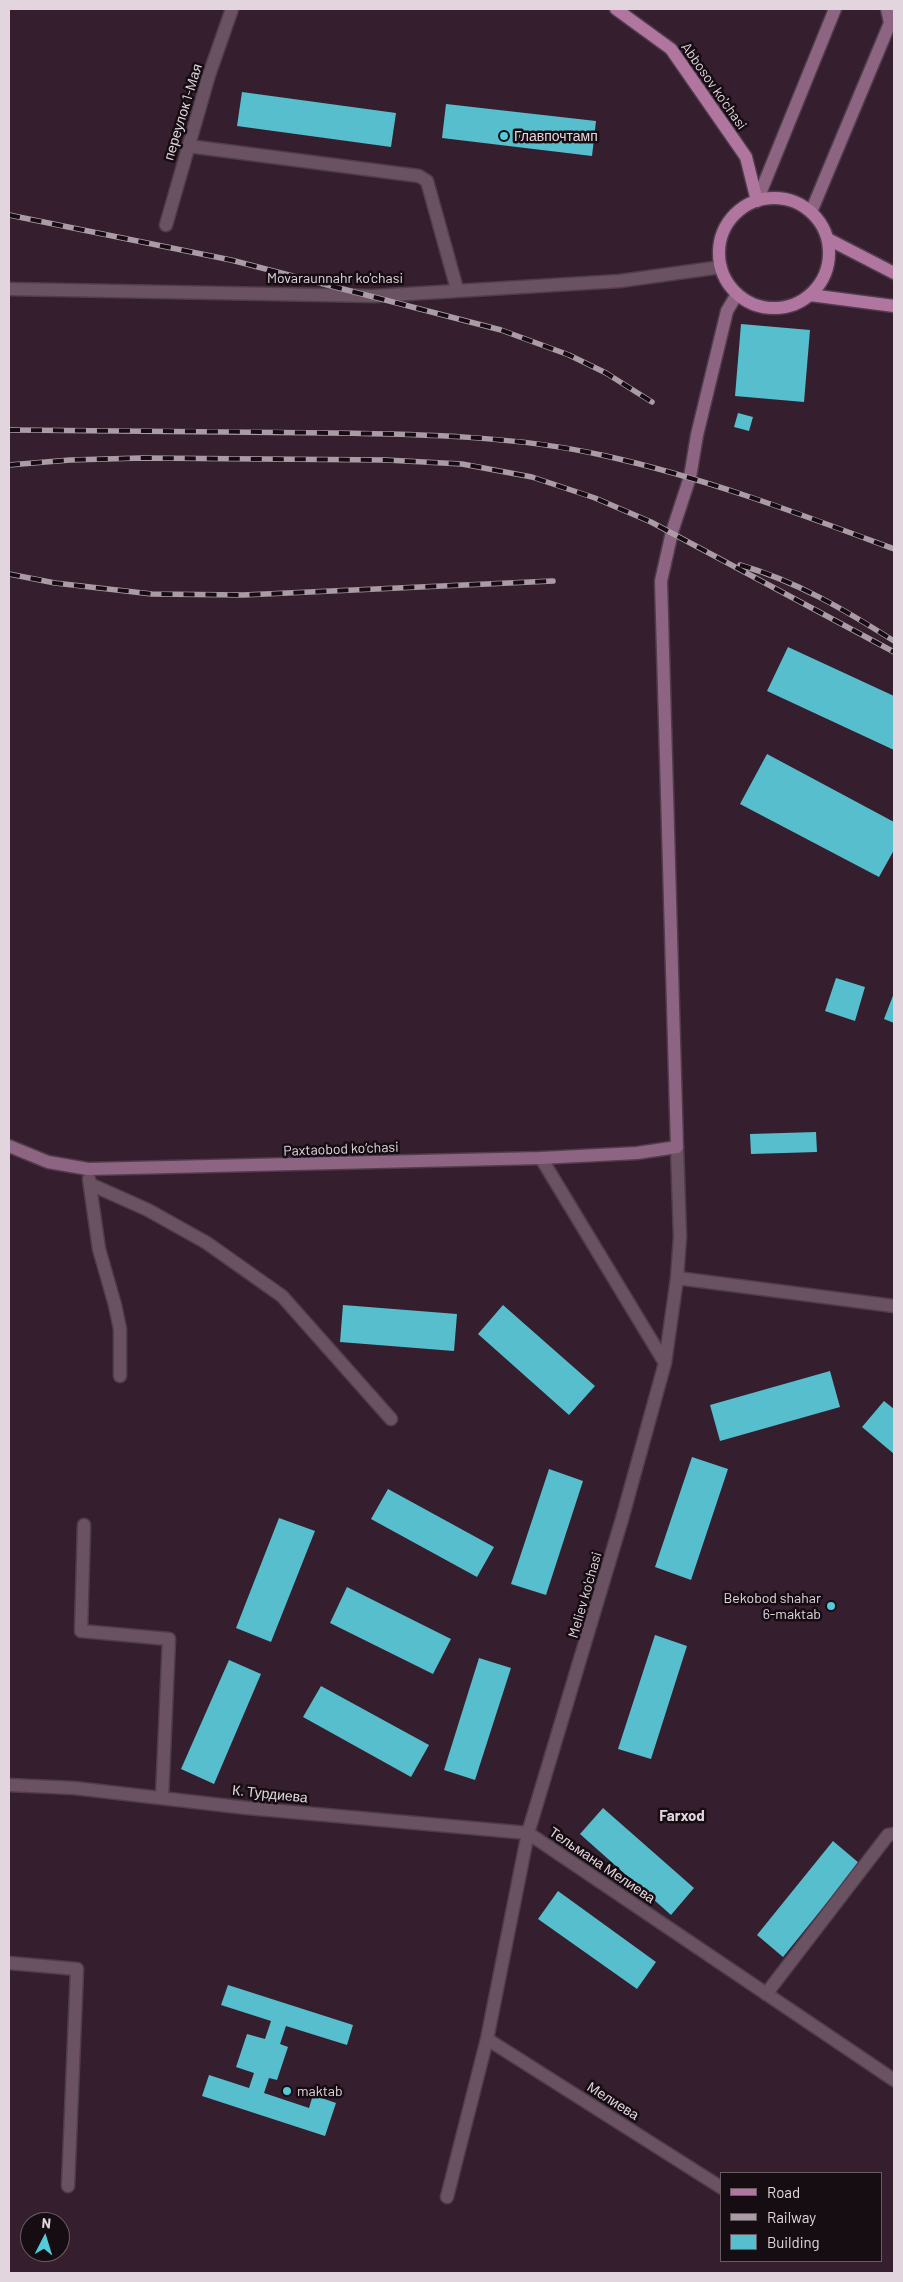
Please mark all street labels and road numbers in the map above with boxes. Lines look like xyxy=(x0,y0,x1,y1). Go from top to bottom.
street label: Abbosov ko'chasi xyxy=(678,39,750,133)
street label: переулок 1-Мая xyxy=(160,62,206,162)
street label: Movaraunnahr ko'chasi xyxy=(267,270,403,286)
street label: Paxtaobod ko‘chasi xyxy=(283,1139,399,1159)
street label: Meliev ko'chasi xyxy=(565,1550,605,1640)
street label: К. Турдиева xyxy=(231,1782,309,1806)
street label: Тельмана Мелиева xyxy=(546,1823,658,1907)
street label: Мелиева xyxy=(584,2079,642,2123)

